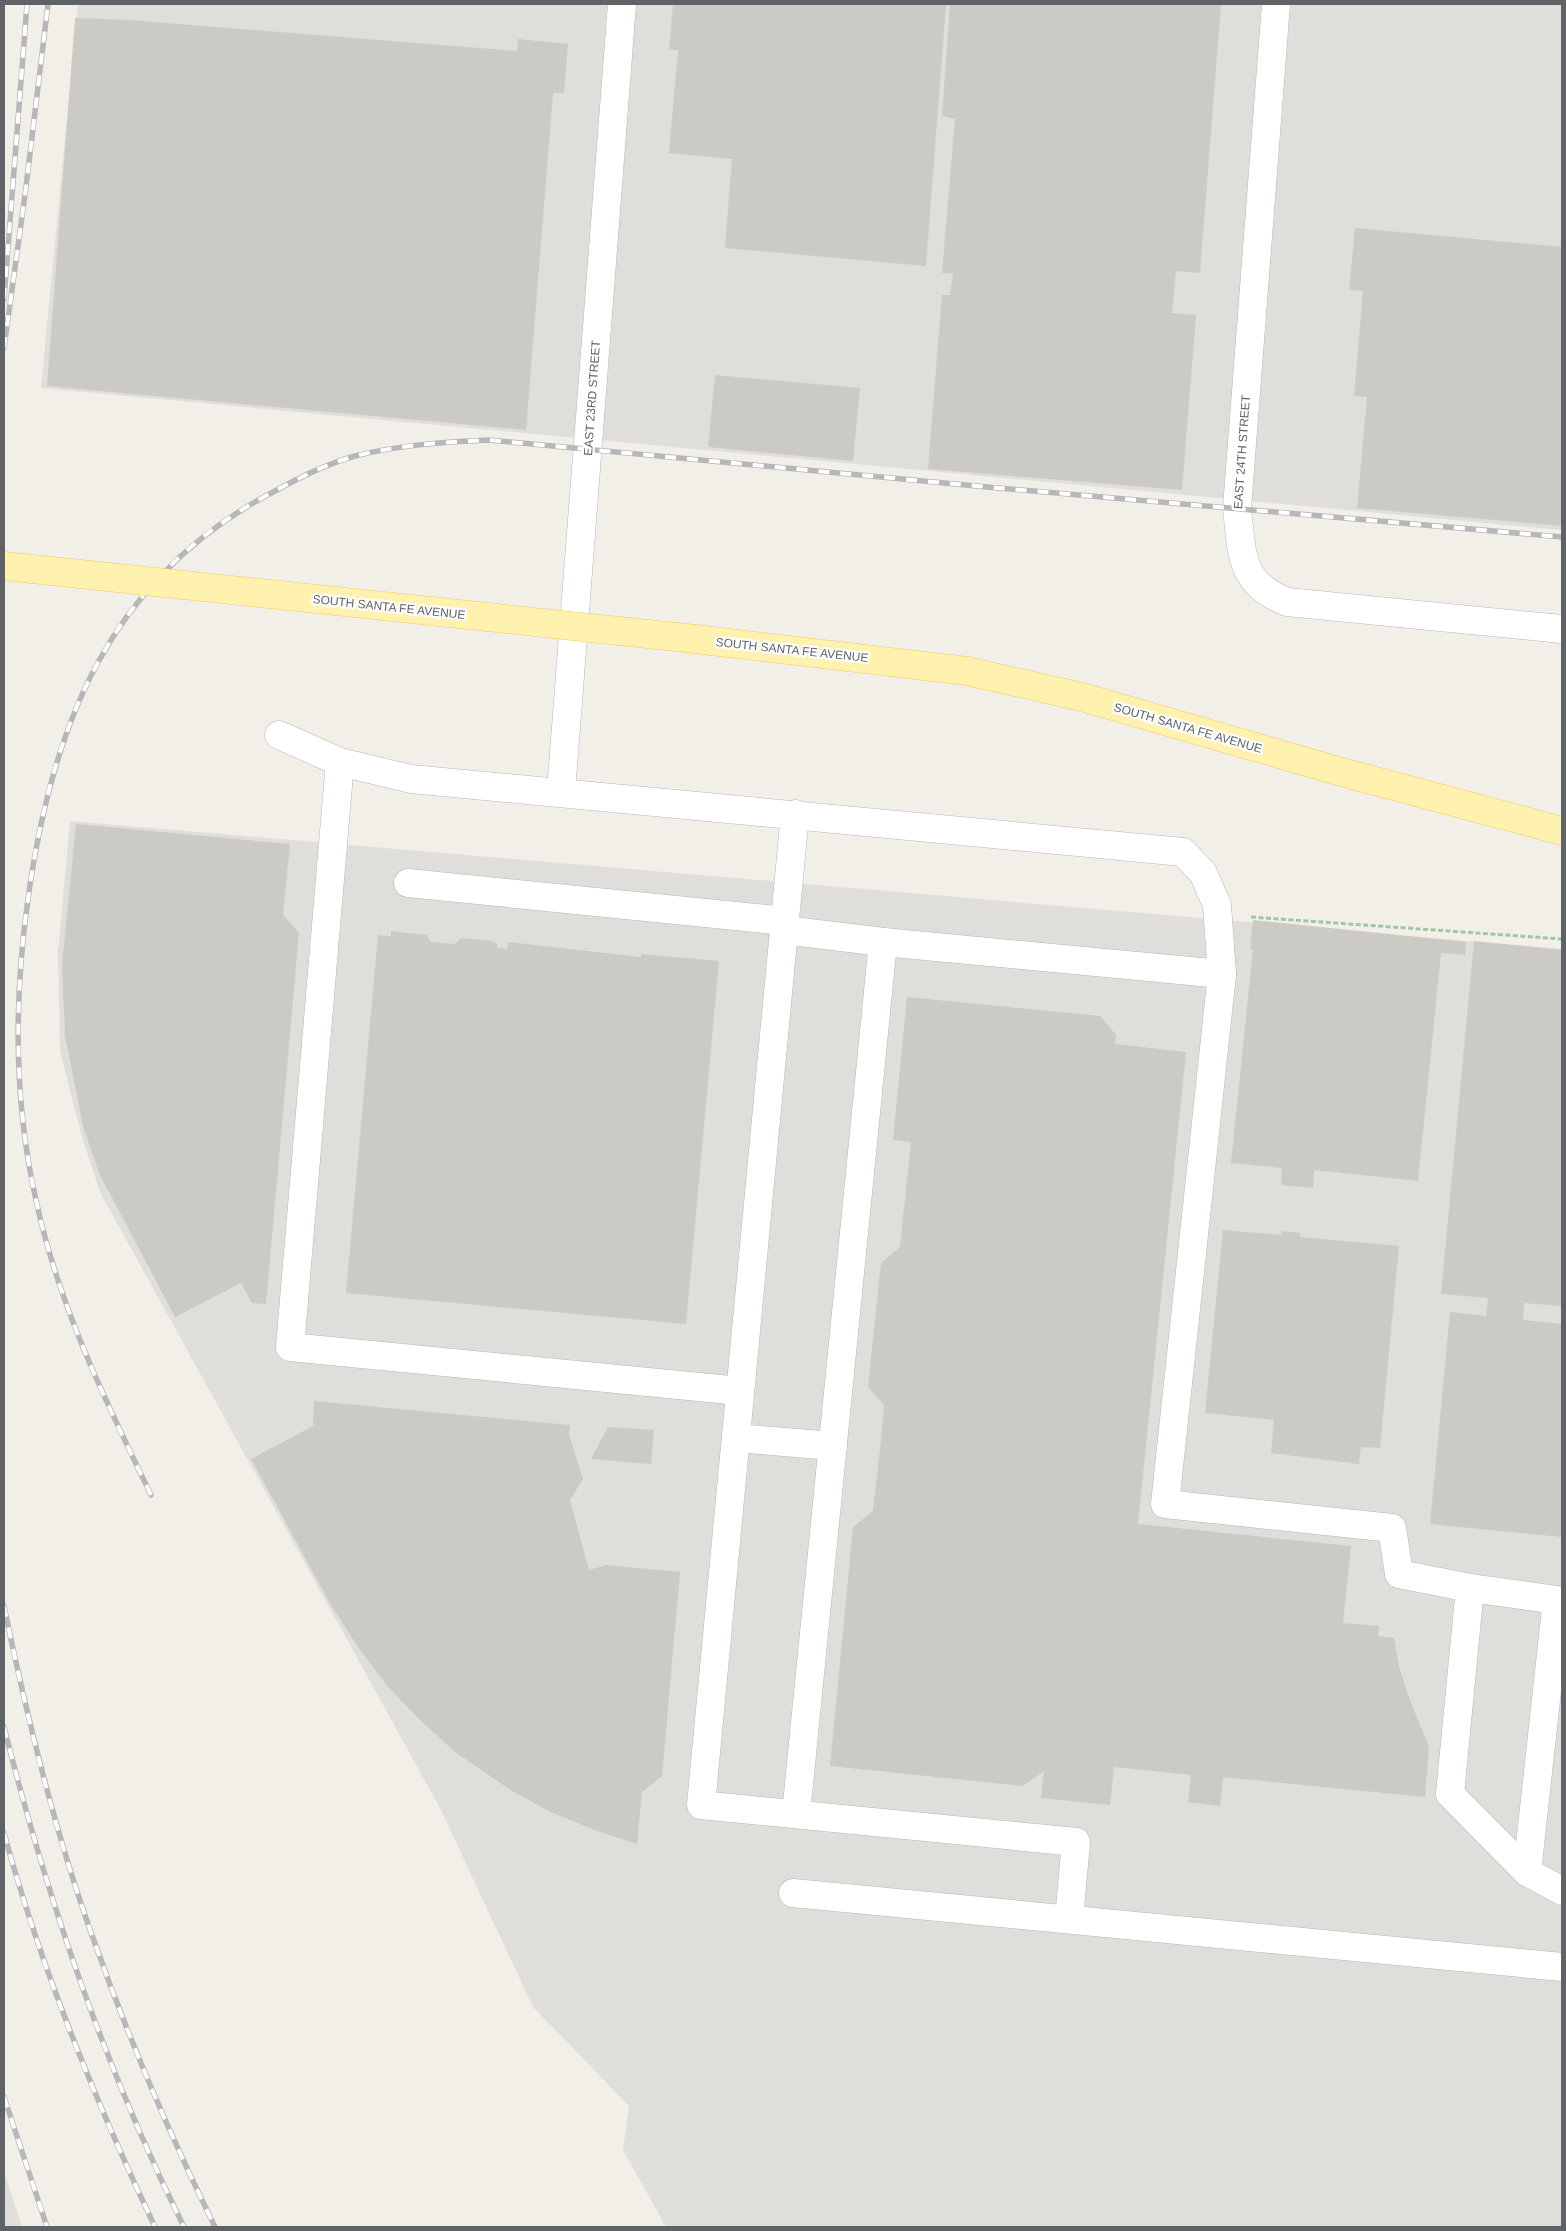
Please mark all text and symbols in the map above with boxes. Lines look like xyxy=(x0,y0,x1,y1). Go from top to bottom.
street label: EAST 23RD STREET xyxy=(581,339,603,456)
street label: EAST 24TH STREET xyxy=(1231,394,1253,510)
street label: SOUTH SANTA FE AVENUE xyxy=(312,592,466,622)
street label: SOUTH SANTA FE AVENUE xyxy=(715,635,869,665)
street label: SOUTH SANTA FE AVENUE xyxy=(1112,700,1264,756)

